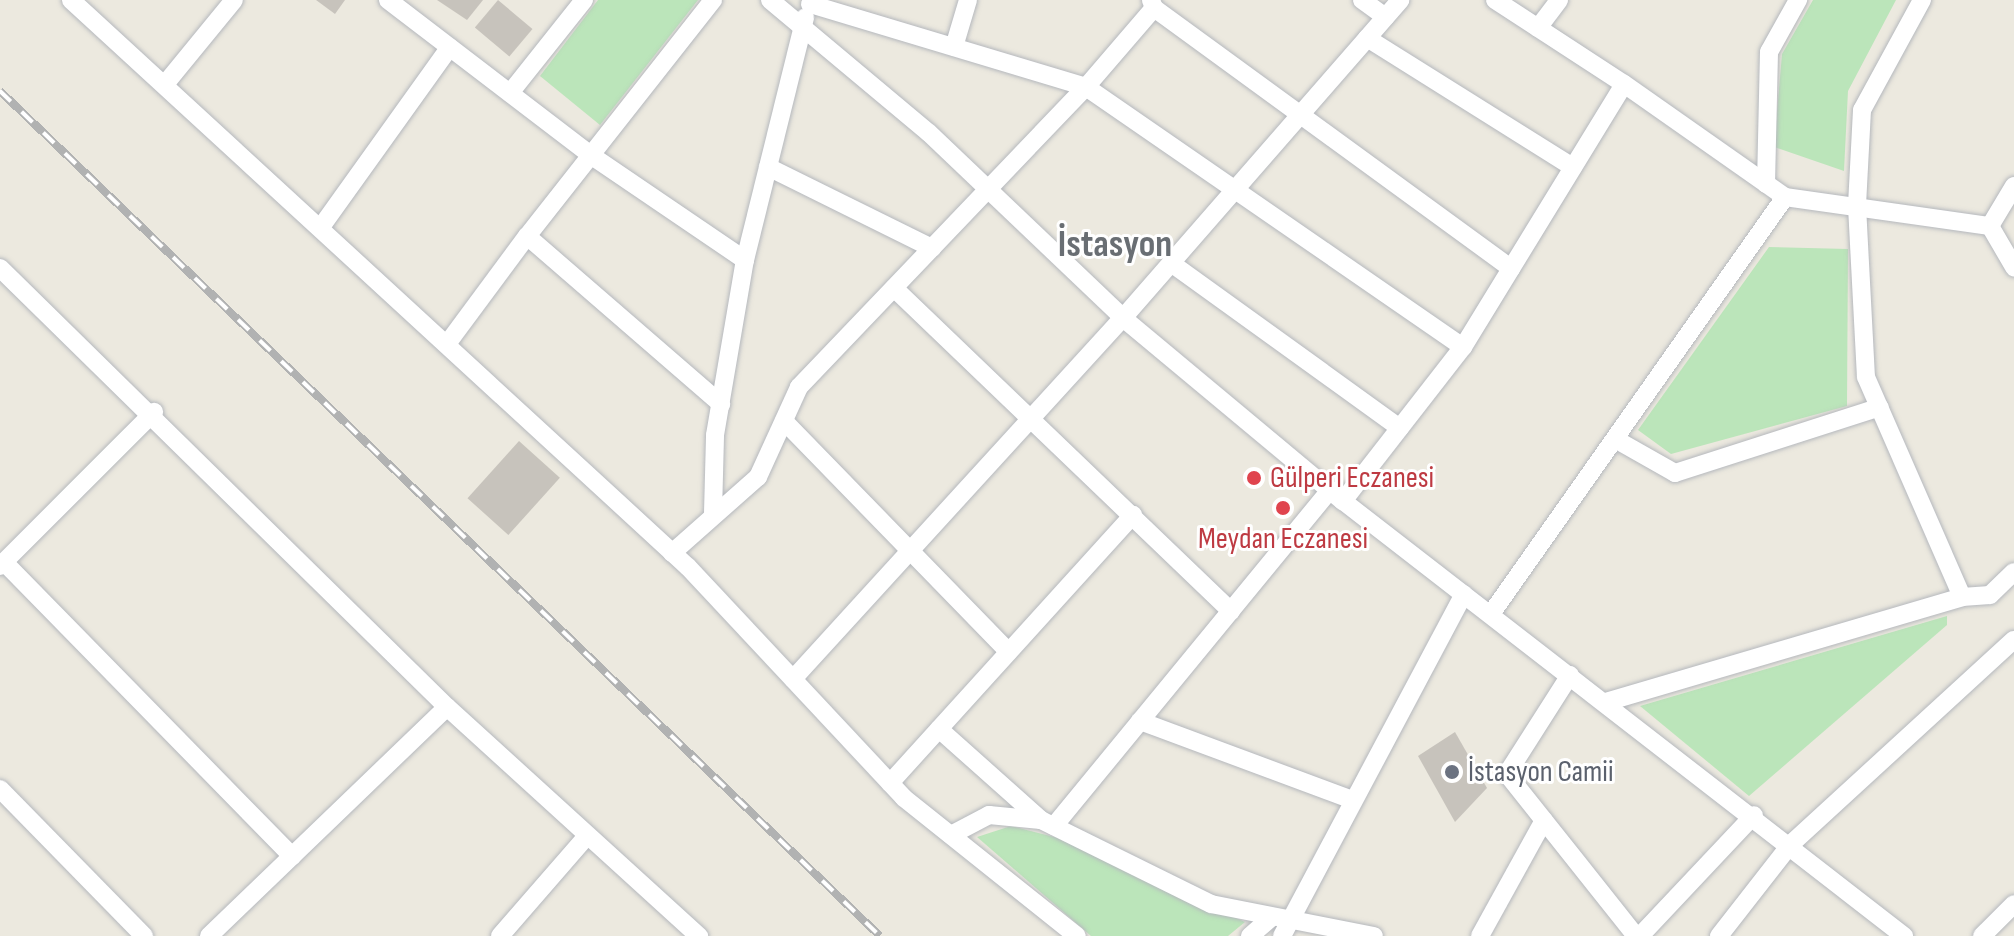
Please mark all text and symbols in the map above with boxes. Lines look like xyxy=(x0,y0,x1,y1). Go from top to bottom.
district label: İstasyon xyxy=(1058,222,1172,268)
place label: Gülperi Eczanesi xyxy=(1270,460,1434,496)
marker: Gülperi Eczanesi xyxy=(1245,469,1263,487)
marker: Meydan Eczanesi xyxy=(1274,499,1292,517)
place label: Meydan Eczanesi xyxy=(1198,521,1368,557)
place label: İstasyon Camii xyxy=(1468,754,1613,790)
marker: İstasyon Camii xyxy=(1443,763,1461,781)

